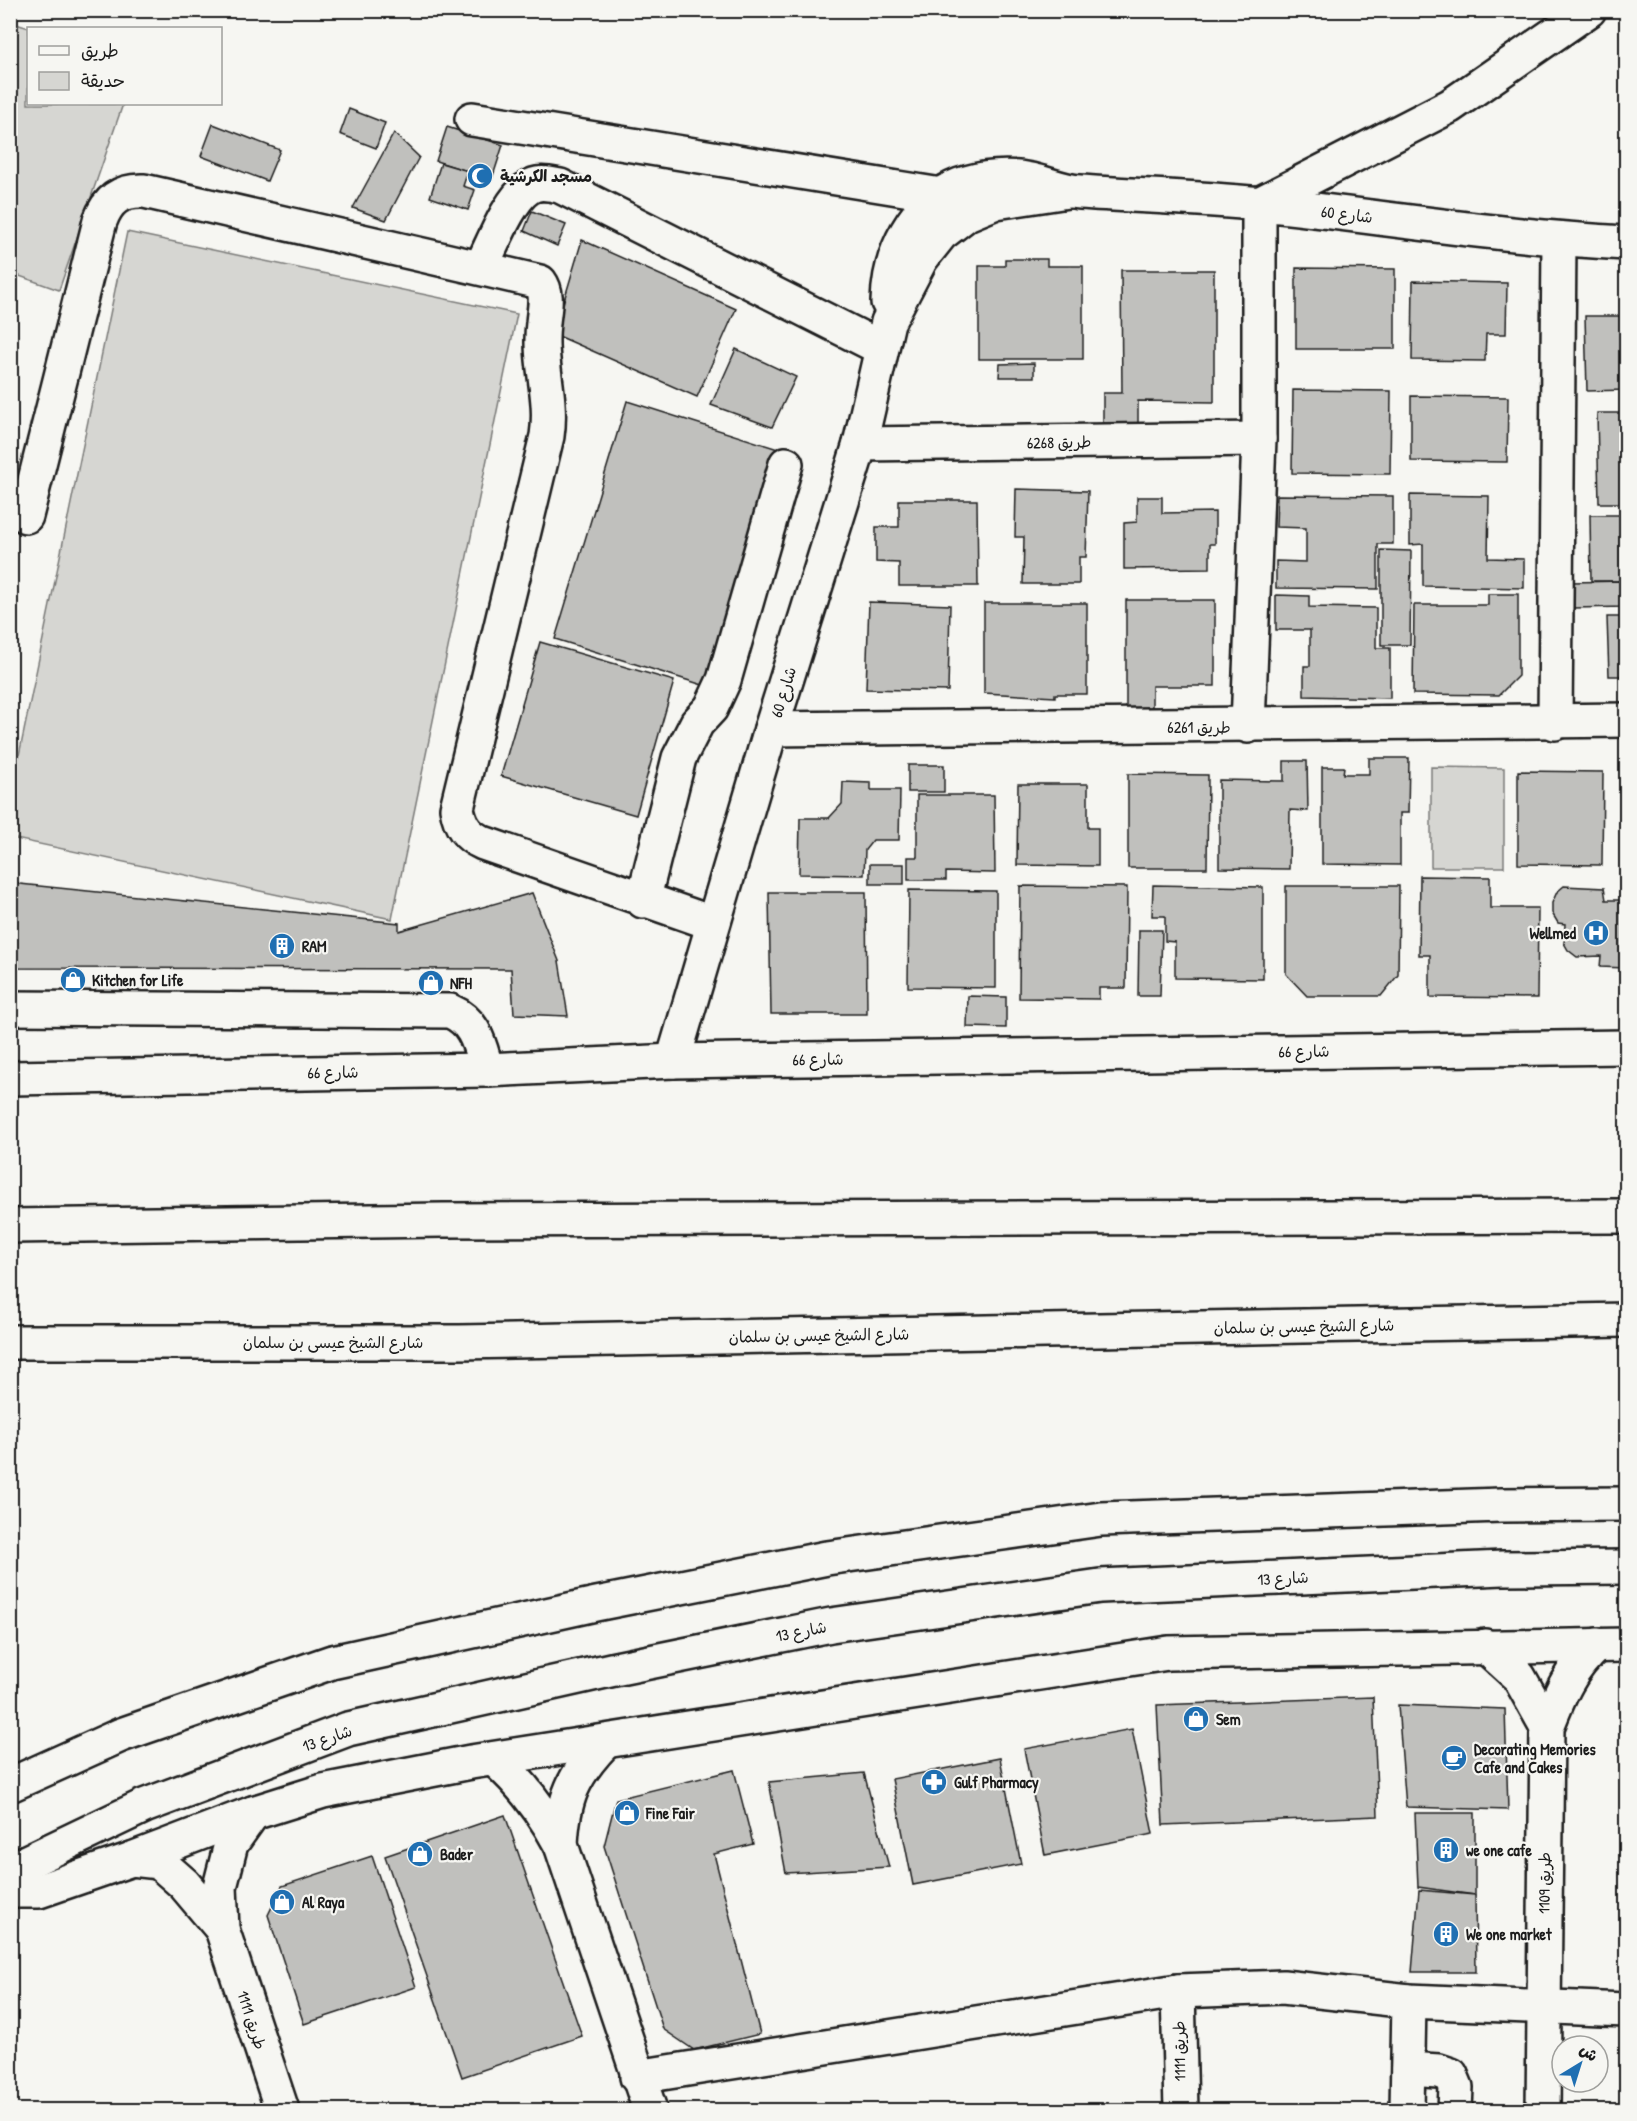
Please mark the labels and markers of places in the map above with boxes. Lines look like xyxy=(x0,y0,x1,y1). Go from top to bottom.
mosque icon: مسجد الكرشية xyxy=(465,161,495,191)
place label: مسجد الكرشية xyxy=(500,165,592,187)
hospital icon: Wellmed xyxy=(1581,918,1611,948)
place label: Wellmed xyxy=(1529,922,1577,944)
building icon: RAM xyxy=(267,931,297,961)
place label: RAM xyxy=(302,935,327,957)
shop icon: Kitchen for Life xyxy=(58,965,88,995)
shop icon: NFH xyxy=(416,968,446,998)
place label: Kitchen for Life xyxy=(92,969,184,991)
place label: NFH xyxy=(450,972,473,994)
shop icon: Sem xyxy=(1181,1704,1211,1734)
place label: Sem xyxy=(1216,1708,1241,1730)
place label: Decorating Memories Cafe and Cakes xyxy=(1474,1738,1597,1778)
cafe icon: Decorating Memories Cafe and Cakes xyxy=(1439,1743,1469,1773)
pharmacy icon: Gulf Pharmacy xyxy=(919,1767,949,1797)
place label: Gulf Pharmacy xyxy=(954,1771,1039,1794)
shop icon: Fine Fair xyxy=(612,1798,642,1828)
place label: Fine Fair xyxy=(645,1802,696,1824)
building icon: we one cafe xyxy=(1431,1835,1461,1865)
shop icon: Bader xyxy=(405,1839,435,1869)
place label: we one cafe xyxy=(1466,1839,1532,1861)
place label: Bader xyxy=(440,1843,474,1865)
shop icon: Al Raya xyxy=(267,1887,297,1917)
place label: Al Raya xyxy=(302,1891,345,1914)
building icon: We one market xyxy=(1431,1919,1461,1949)
place label: We one market xyxy=(1466,1923,1552,1945)

